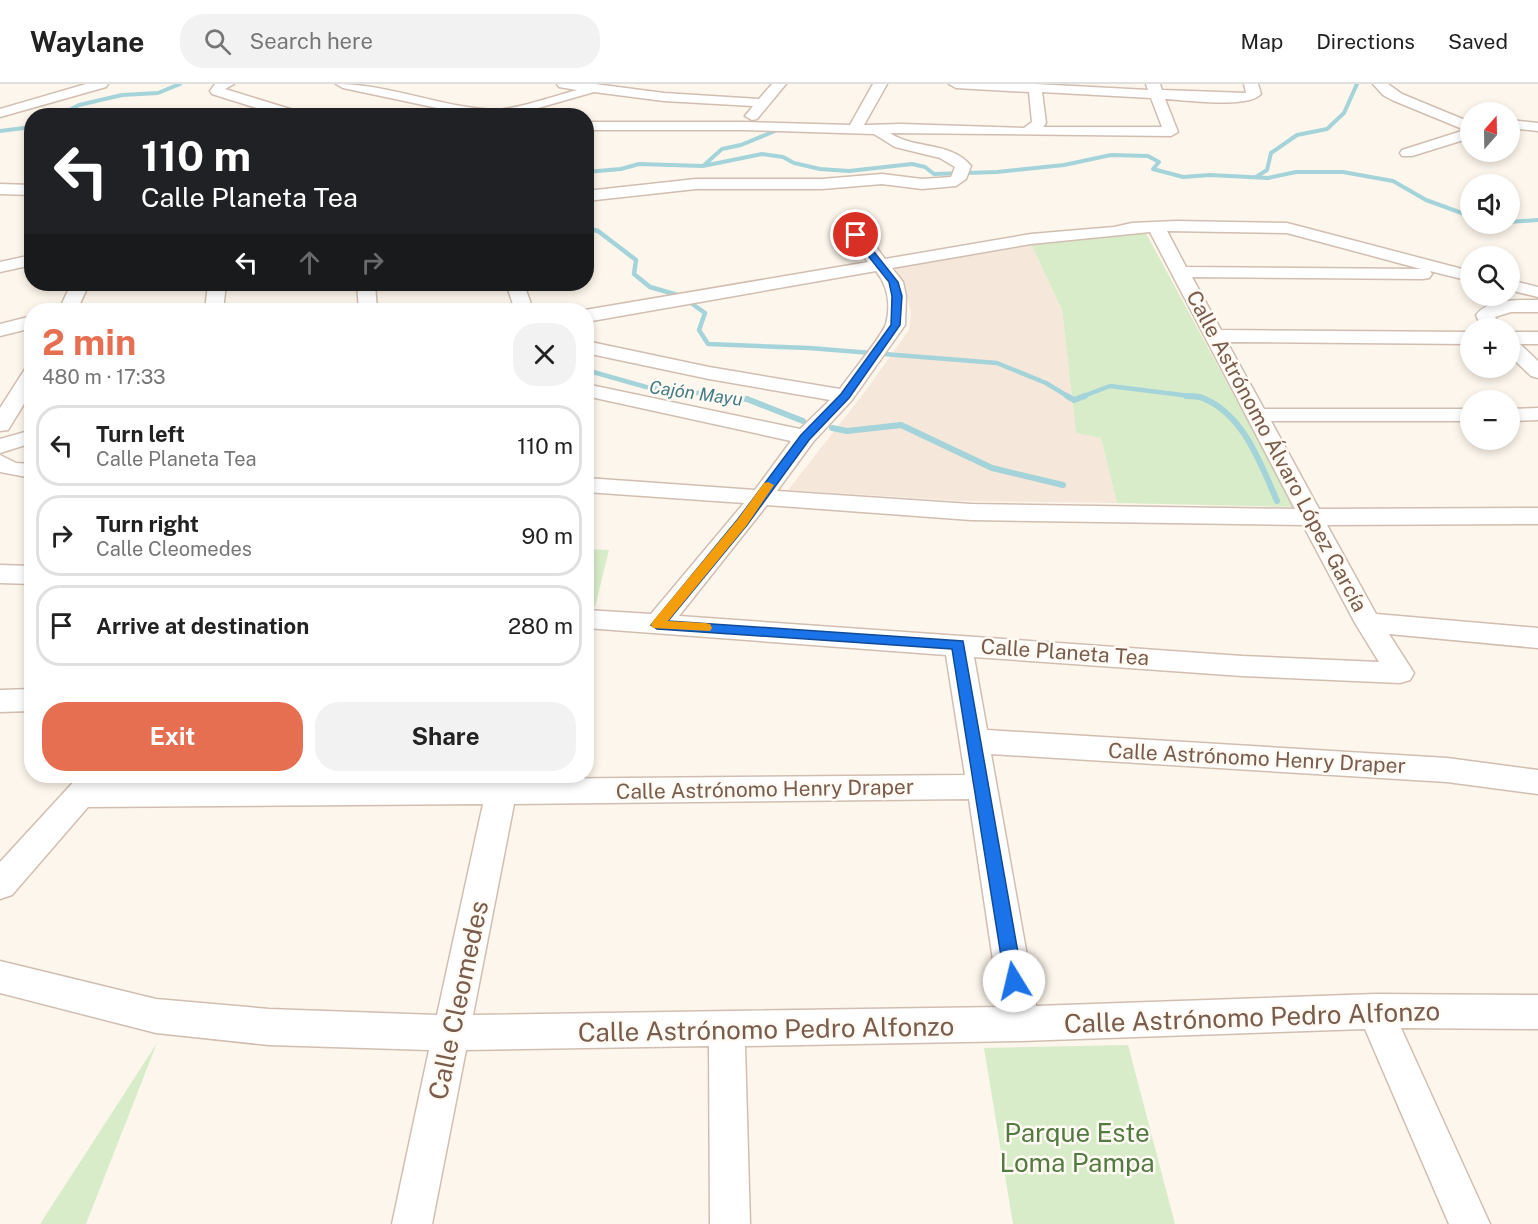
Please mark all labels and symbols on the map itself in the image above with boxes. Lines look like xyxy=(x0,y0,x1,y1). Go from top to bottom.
north arrow xyxy=(1460,102,1520,162)
pin xyxy=(830,209,881,260)
street label: Calle Astrónomo Álvaro López García xyxy=(1181,286,1373,616)
water label: Cajón Mayu xyxy=(648,376,744,410)
street label: Calle Planeta Tea xyxy=(980,634,1150,670)
street label: Calle Astrónomo Henry Draper xyxy=(1108,738,1406,778)
street label: Calle Astrónomo Henry Draper xyxy=(616,774,914,804)
street label: Calle Cleomedes xyxy=(422,898,494,1102)
position arrow xyxy=(982,949,1046,1013)
street label: Calle Astrónomo Pedro Alfonzo xyxy=(1063,995,1441,1039)
street label: Calle Astrónomo Pedro Alfonzo xyxy=(577,1010,955,1048)
park label: Parque Este Loma Pampa xyxy=(999,1117,1155,1178)

